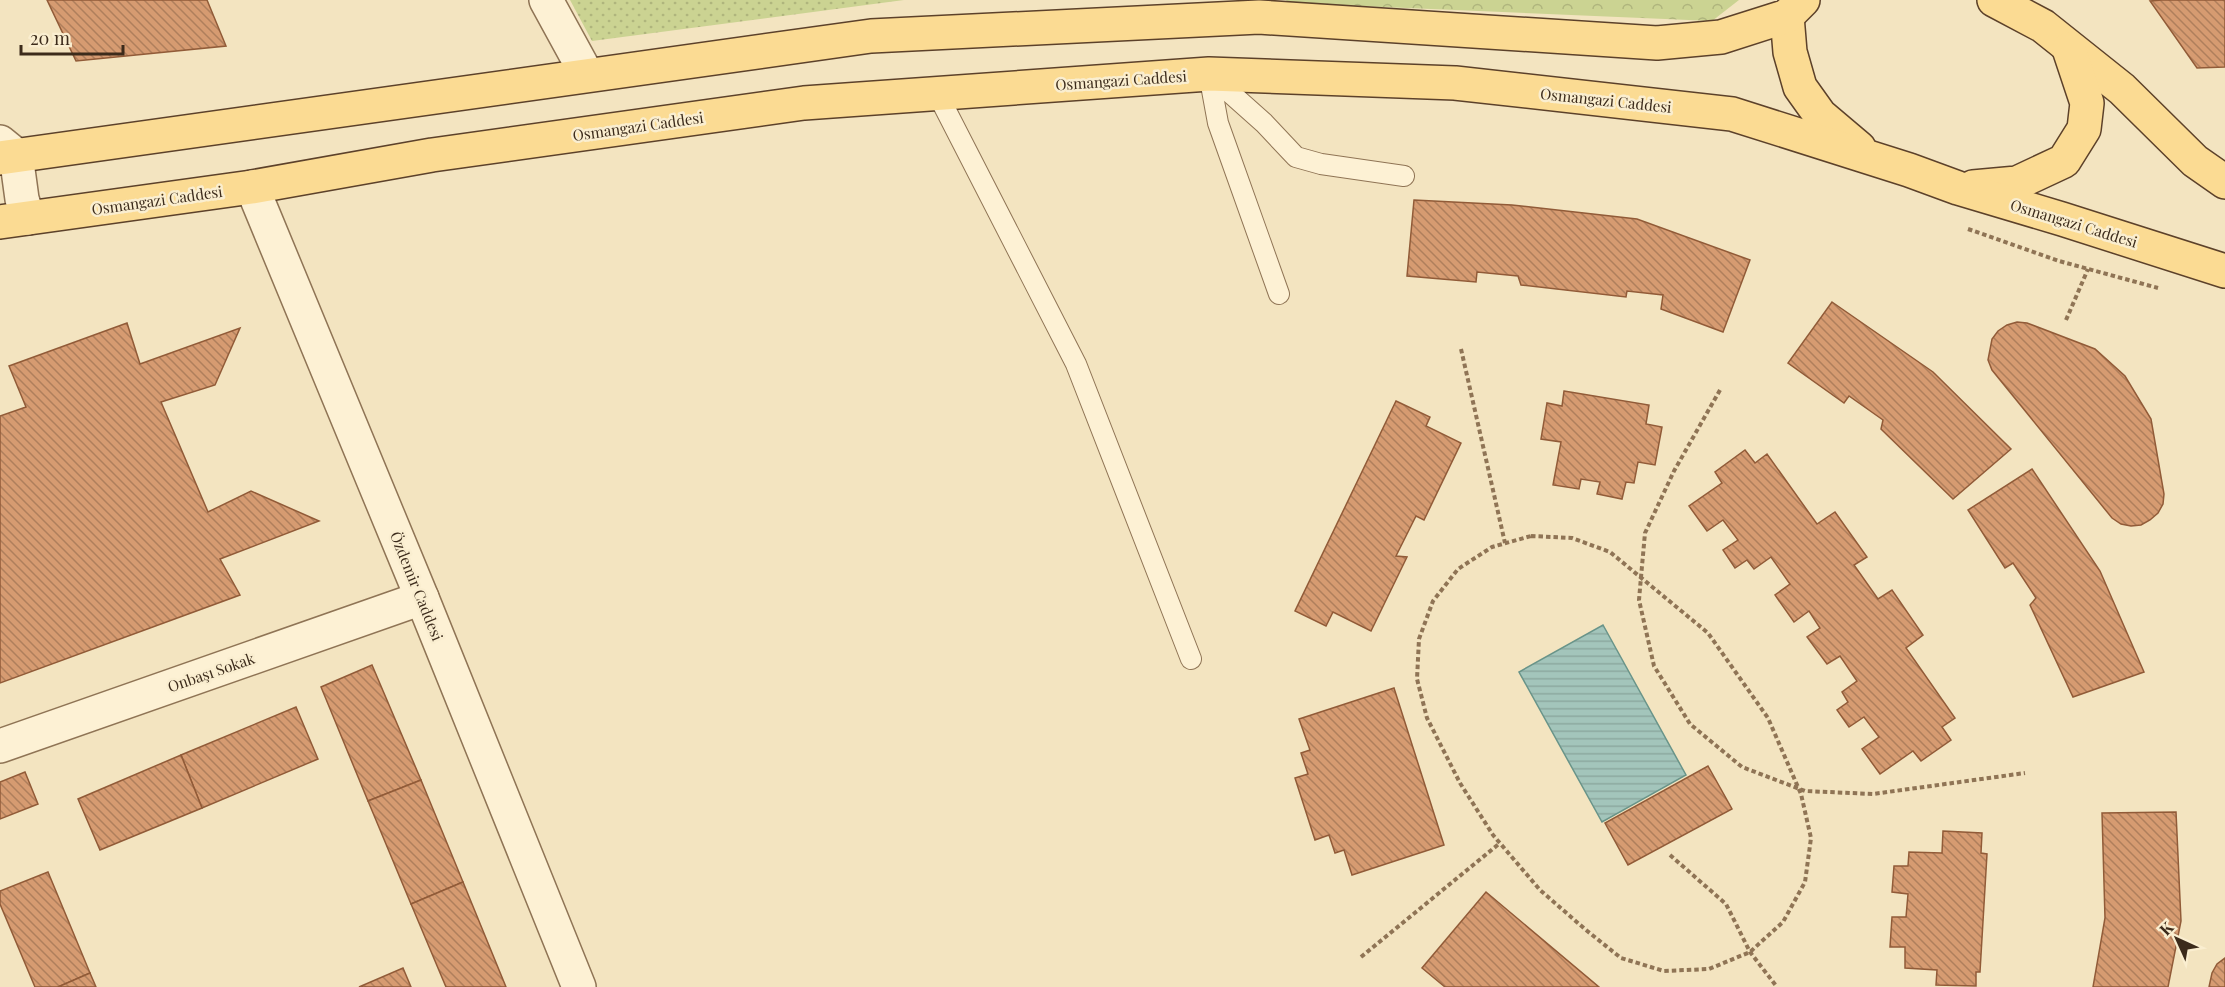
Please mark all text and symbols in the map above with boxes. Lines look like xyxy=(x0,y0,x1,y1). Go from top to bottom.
scale bar xyxy=(21,18,123,56)
text: 20 m xyxy=(30,26,70,50)
street label: Osmangazi Caddesi xyxy=(1055,65,1188,95)
street label: Osmangazi Caddesi xyxy=(1539,83,1673,117)
street label: Osmangazi Caddesi xyxy=(571,107,705,145)
street label: Osmangazi Caddesi xyxy=(90,181,224,219)
street label: Osmangazi Caddesi xyxy=(2008,194,2141,252)
street label: Özdemir Caddesi xyxy=(386,528,448,644)
street label: Onbaşı Sokak xyxy=(165,648,258,696)
north arrow xyxy=(2147,909,2207,969)
text: K xyxy=(2155,916,2178,940)

